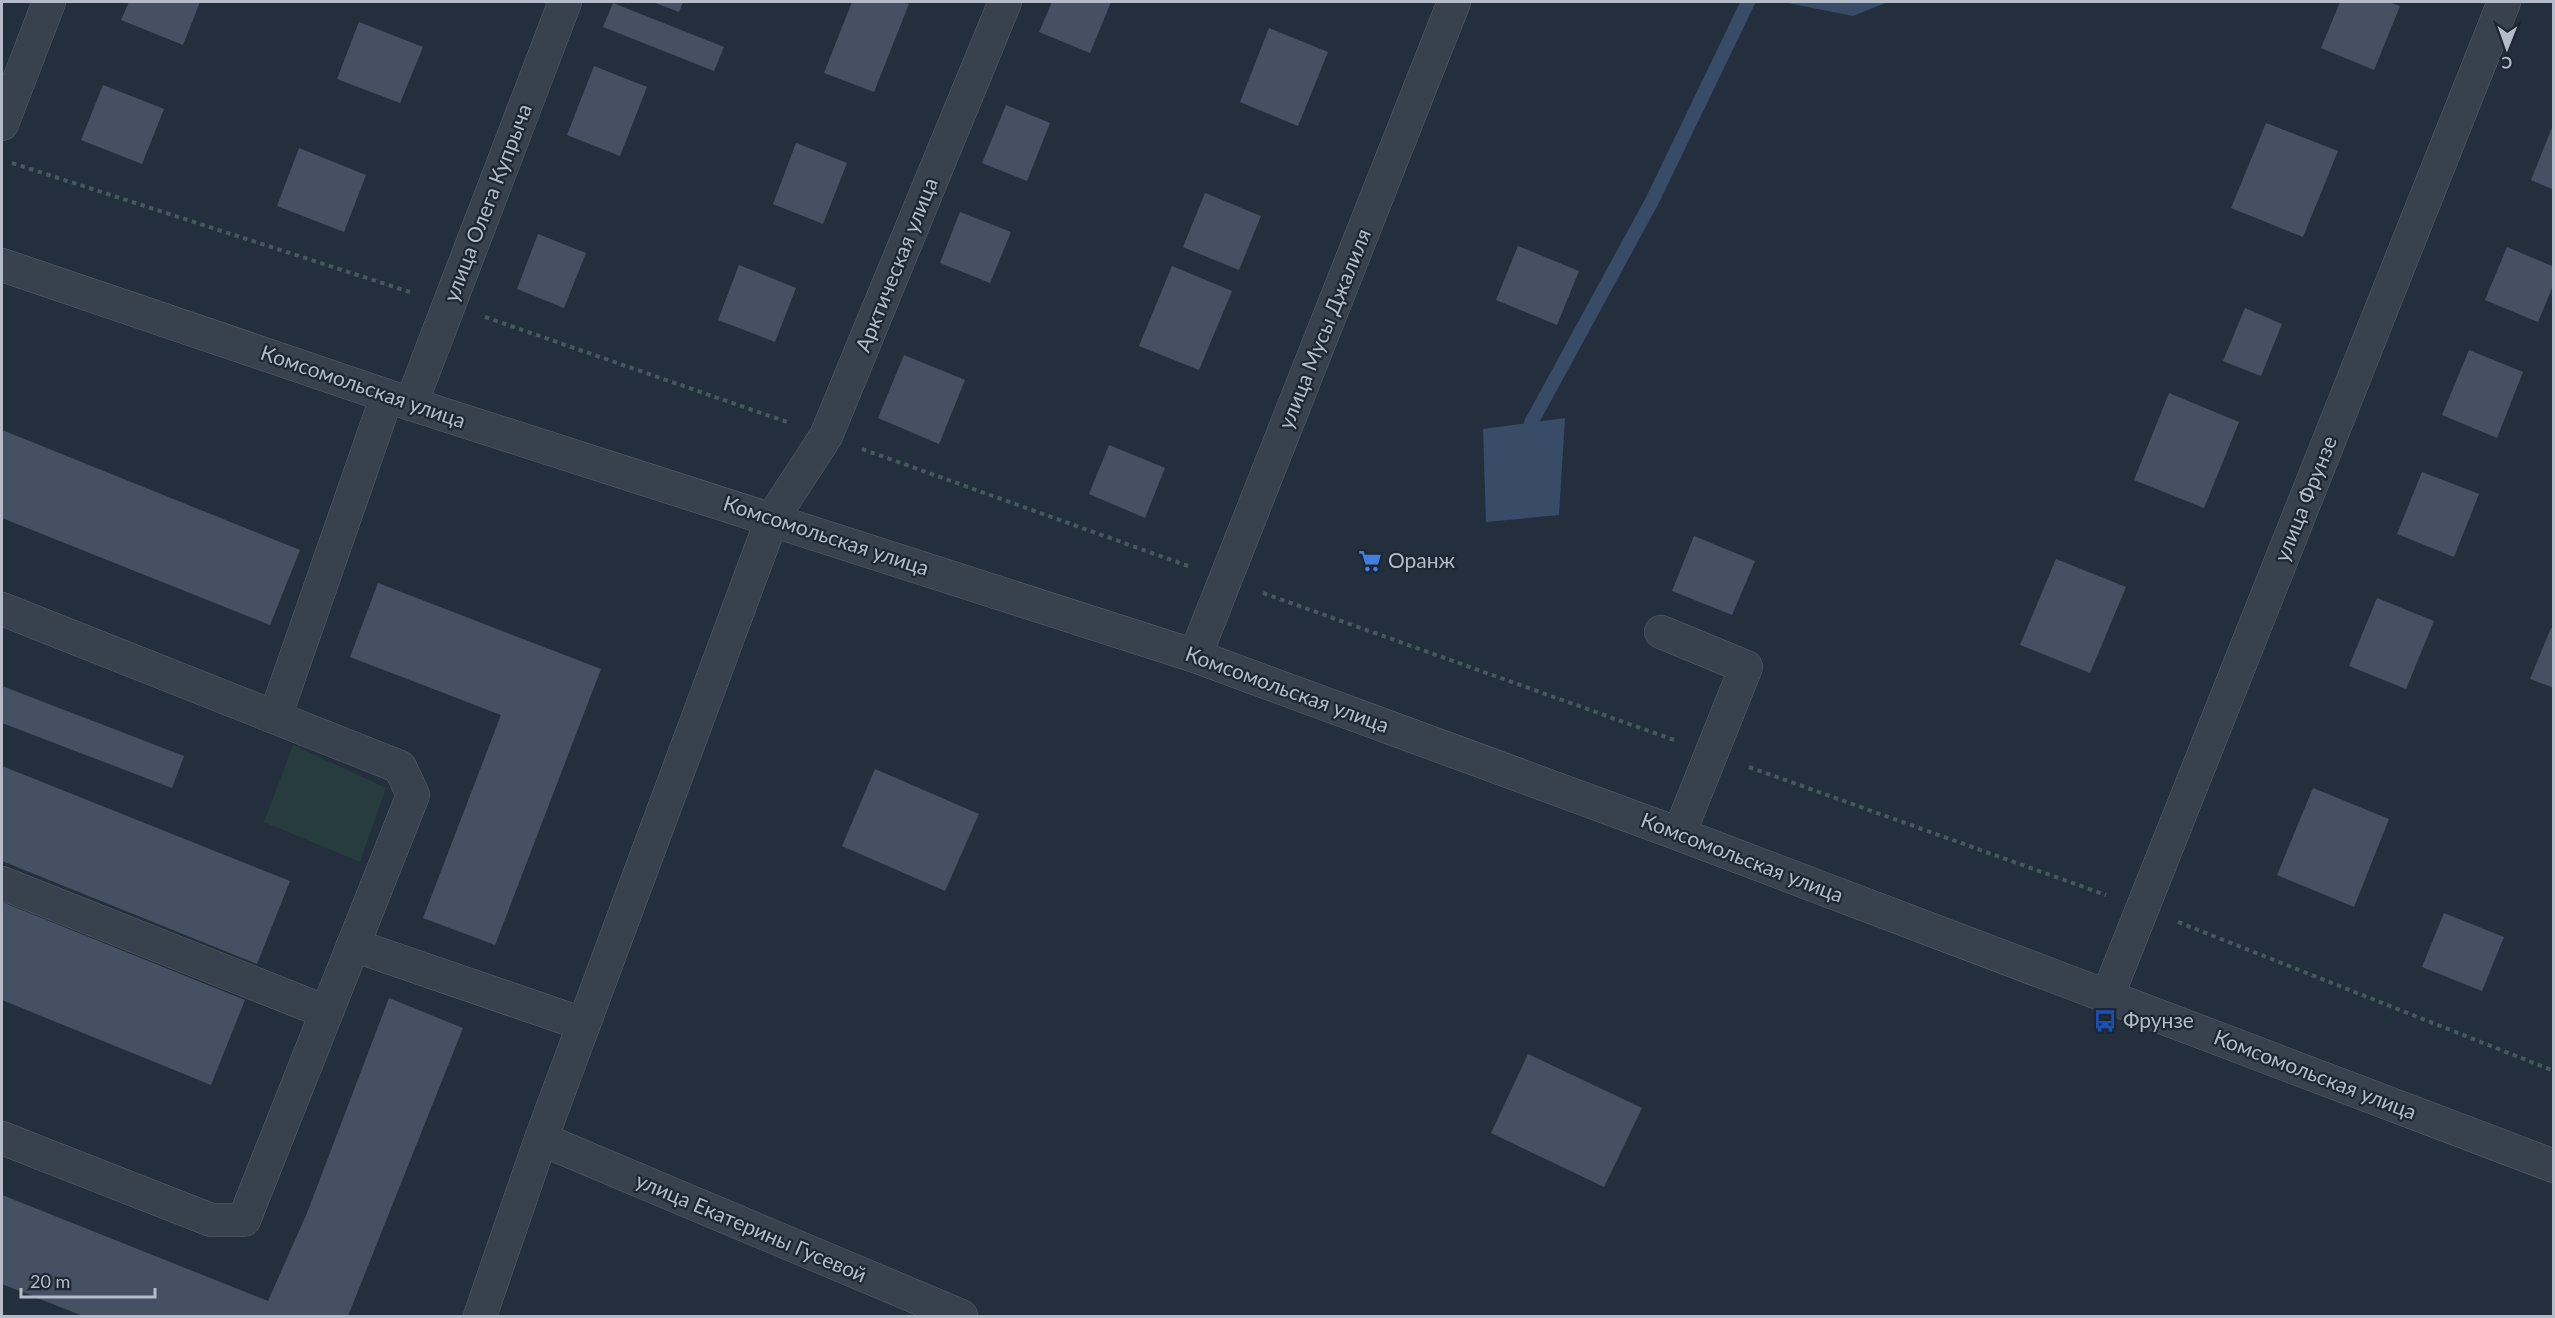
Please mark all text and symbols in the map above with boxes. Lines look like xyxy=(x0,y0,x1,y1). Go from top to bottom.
north arrow xyxy=(2477,18,2537,78)
text: С xyxy=(2501,54,2512,73)
street label: улица Олега Купрыча xyxy=(437,100,536,305)
street label: Арктическая улица xyxy=(849,174,942,355)
street label: улица Мусы Джалиля xyxy=(1272,225,1375,432)
street label: Комсомольская улица xyxy=(258,339,469,432)
street label: улица Фрунзе xyxy=(2268,432,2341,565)
street label: Комсомольская улица xyxy=(720,489,933,580)
place label: Оранж xyxy=(1388,547,1456,572)
supermarket icon: Оранж xyxy=(1357,548,1383,574)
street label: Комсомольская улица xyxy=(1182,640,1393,737)
street label: Комсомольская улица xyxy=(1638,806,1847,907)
place label: Фрунзе xyxy=(2123,1007,2194,1032)
bus stop icon: Фрунзе xyxy=(2092,1008,2118,1034)
street label: Комсомольская улица xyxy=(2211,1023,2420,1124)
street label: улица Екатерины Гусевой xyxy=(632,1167,871,1287)
scale bar xyxy=(21,1261,154,1299)
text: 20 m xyxy=(30,1270,70,1292)

